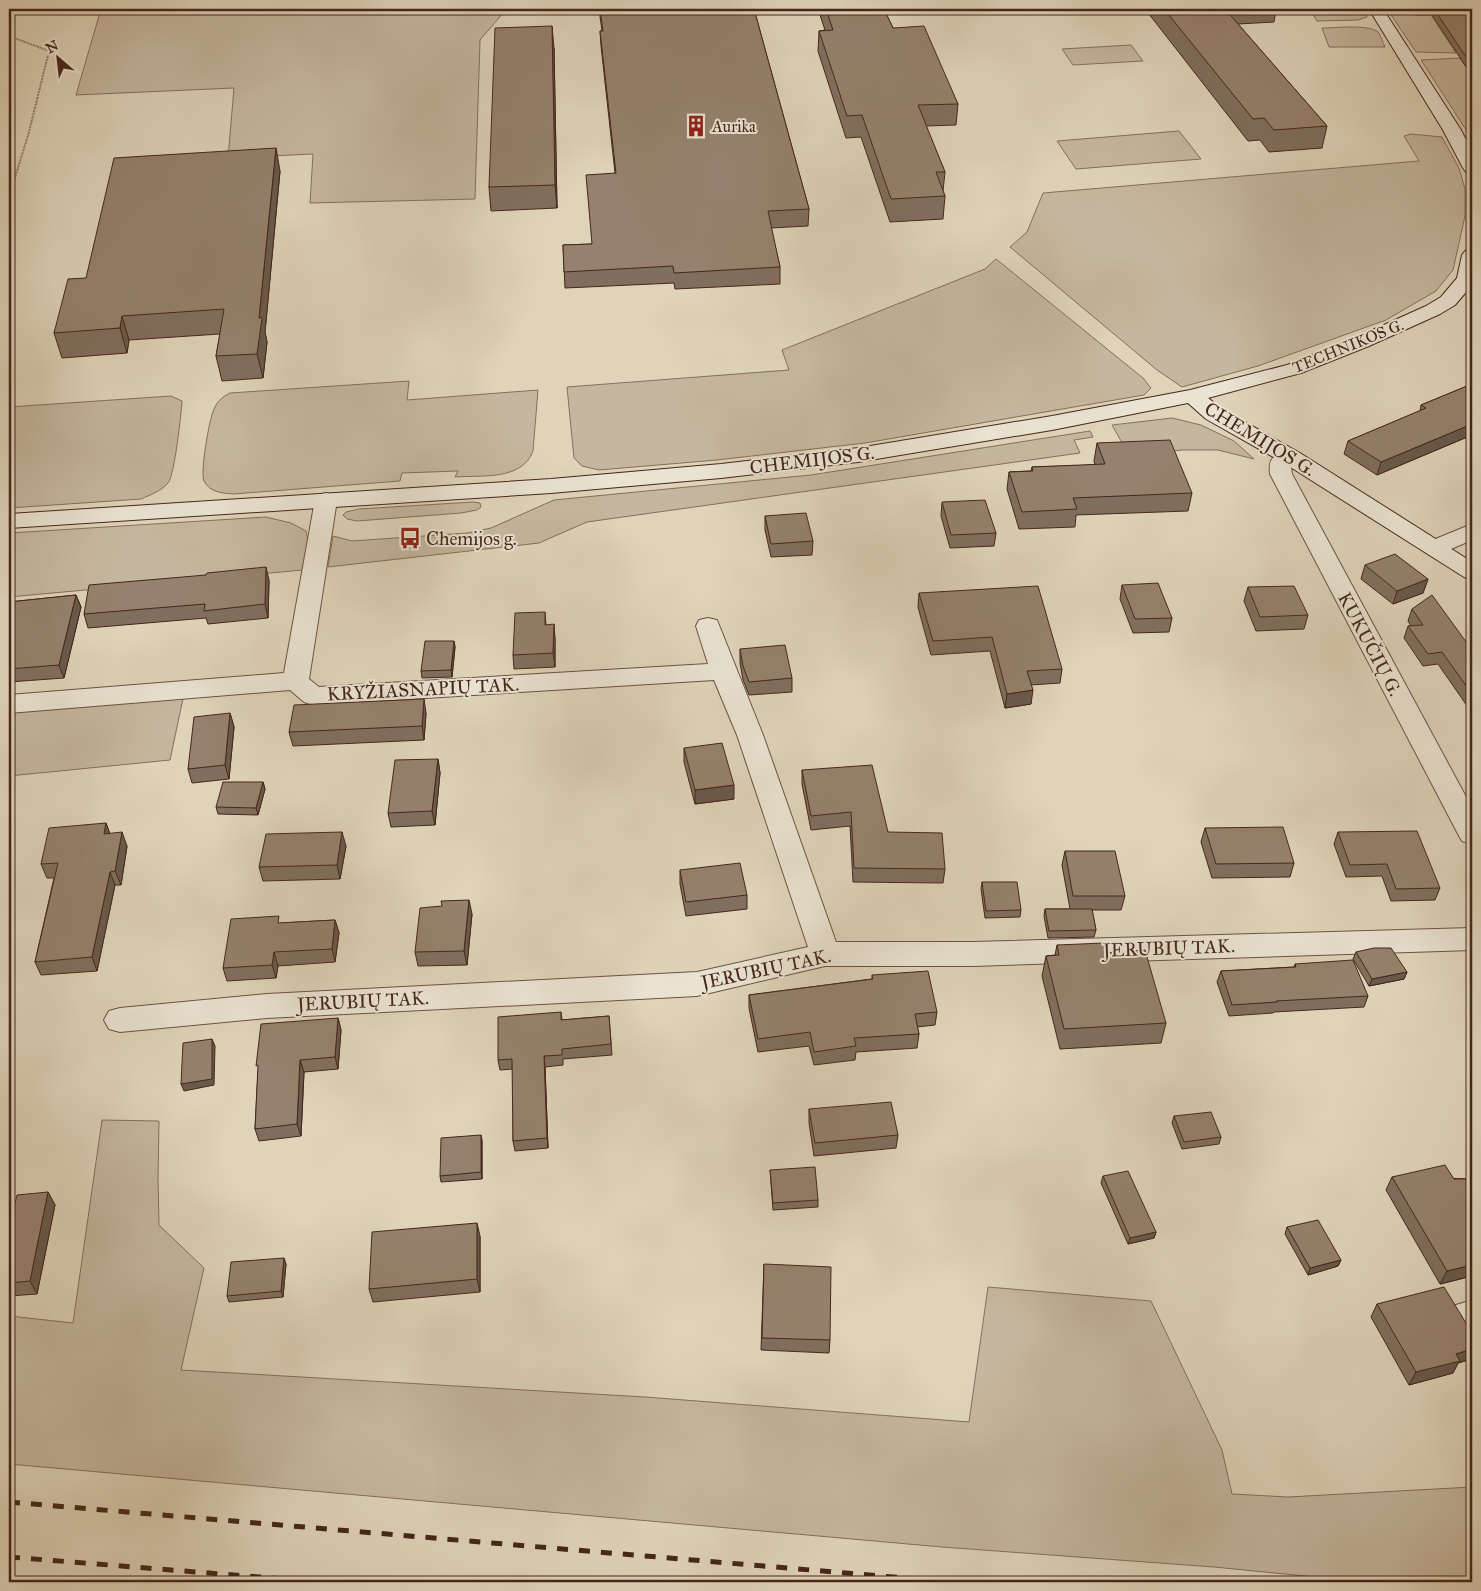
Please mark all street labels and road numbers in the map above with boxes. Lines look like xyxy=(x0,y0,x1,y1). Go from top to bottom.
street label: TECHNIKOS G. xyxy=(1290,315,1406,377)
street label: CHEMIJOS G. xyxy=(1200,397,1320,482)
street label: CHEMIJOS G. xyxy=(748,441,876,480)
street label: KUKUČIŲ G. xyxy=(1333,588,1407,700)
street label: KRYŽIASNAPIŲ TAK. xyxy=(326,671,520,706)
street label: JERUBIŲ TAK. xyxy=(1101,934,1235,963)
street label: JERUBIŲ TAK. xyxy=(697,944,833,995)
street label: JERUBIŲ TAK. xyxy=(294,986,430,1017)

